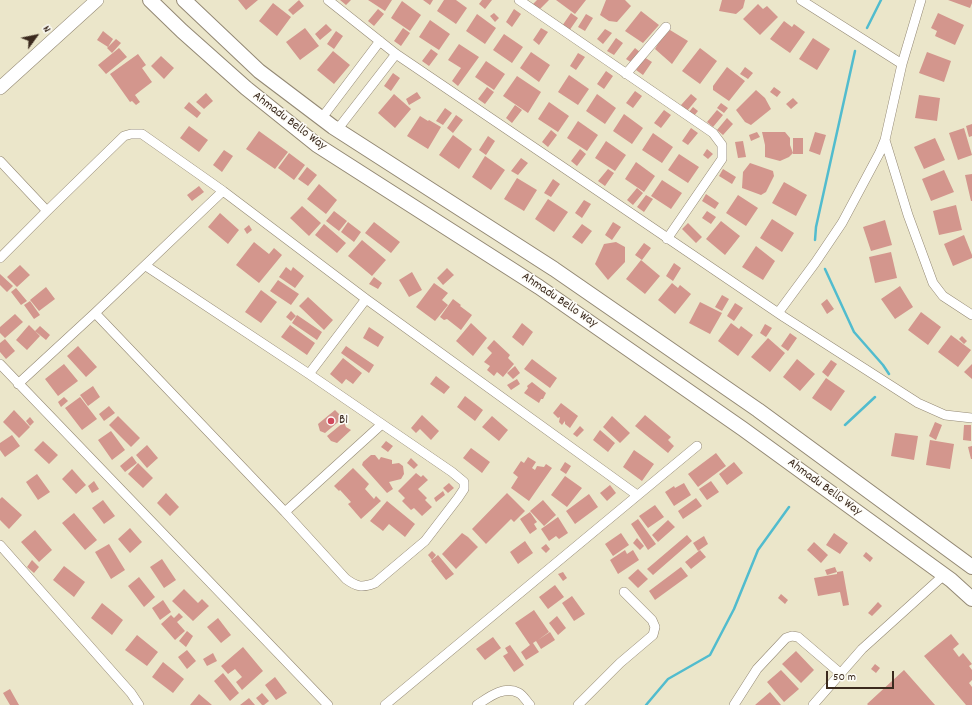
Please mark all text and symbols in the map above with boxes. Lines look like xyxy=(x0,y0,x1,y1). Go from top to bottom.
north arrow xyxy=(16,16,56,56)
text: N xyxy=(38,23,54,36)
street label: Ahmadu Bello Way xyxy=(249,89,329,155)
street label: Ahmadu Bello Way xyxy=(518,270,600,332)
place label: B1 xyxy=(339,413,348,429)
marker: B1 xyxy=(326,416,336,426)
street label: Ahmadu Bello Way xyxy=(784,456,864,520)
scale bar xyxy=(828,663,896,689)
text: 50 m xyxy=(833,669,856,686)

